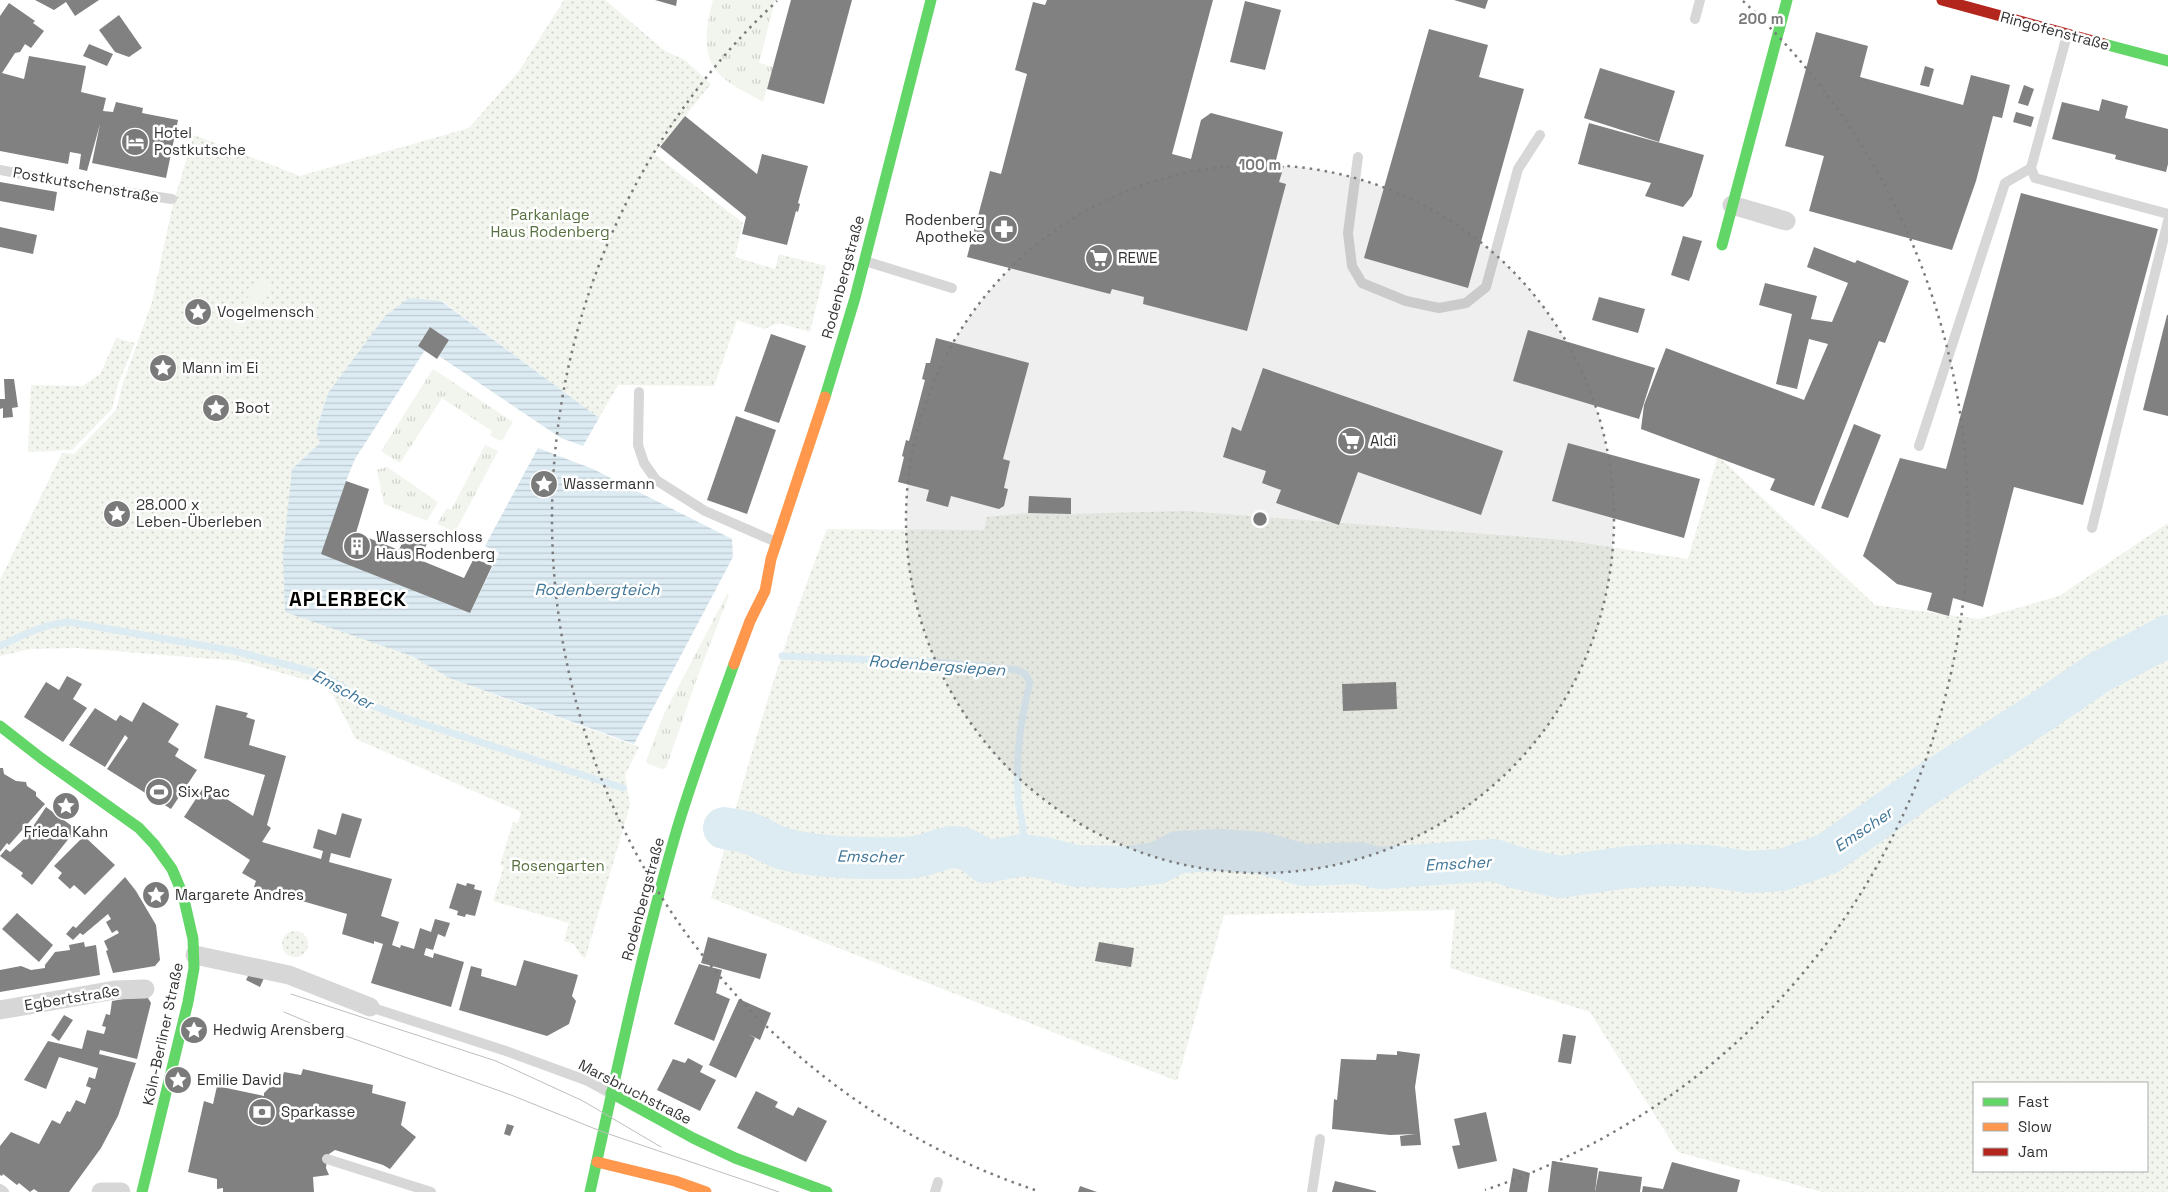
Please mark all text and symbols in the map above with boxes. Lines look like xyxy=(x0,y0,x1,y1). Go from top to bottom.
street label: Ringofenstraße xyxy=(1998,7,2112,54)
text: 200 m xyxy=(1739,9,1783,28)
place label: Hotel Postkutsche xyxy=(154,123,246,159)
hotel icon: Hotel Postkutsche xyxy=(120,127,150,157)
text: 100 m xyxy=(1239,155,1281,174)
street label: Postkutschenstraße xyxy=(12,162,161,207)
park label: Parkanlage Haus Rodenberg xyxy=(490,205,610,241)
place label: Rodenberg Apotheke xyxy=(905,210,985,246)
street label: Rodenbergstraße xyxy=(817,213,868,341)
pharmacy icon: Rodenberg Apotheke xyxy=(989,214,1019,244)
supermarket icon: REWE xyxy=(1084,243,1114,273)
place label: REWE xyxy=(1118,248,1157,267)
place icon: Vogelmensch xyxy=(183,297,213,327)
place label: Vogelmensch xyxy=(217,302,314,321)
place icon: Mann im Ei xyxy=(148,353,178,383)
place label: Mann im Ei xyxy=(182,358,258,377)
place icon: Boot xyxy=(201,393,231,423)
place label: Boot xyxy=(235,398,270,417)
supermarket icon: Aldi xyxy=(1336,426,1366,456)
place label: Aldi xyxy=(1370,431,1396,450)
place icon: Wassermann xyxy=(529,469,559,499)
place label: Wassermann xyxy=(563,474,655,493)
place label: 28.000 x Leben-Überleben xyxy=(136,495,262,531)
place icon: 28.000 x Leben-Überleben xyxy=(102,499,132,529)
centre of rings xyxy=(1251,510,1269,528)
place label: Wasserschloss Haus Rodenberg xyxy=(376,527,495,563)
building icon: Wasserschloss Haus Rodenberg xyxy=(342,531,372,561)
water label: Rodenbergteich xyxy=(534,579,661,600)
district label: APLERBECK xyxy=(289,586,407,612)
water label: Rodenbergsiepen xyxy=(868,650,1007,681)
water label: Emscher xyxy=(309,665,379,715)
sports icon: Six Pac xyxy=(144,777,174,807)
place label: Six Pac xyxy=(178,782,230,801)
place icon: Frieda Kahn xyxy=(51,791,81,821)
water label: Emscher xyxy=(1830,801,1898,857)
place label: Frieda Kahn xyxy=(24,822,108,841)
street label: Rodenbergstraße xyxy=(617,835,668,963)
water label: Emscher xyxy=(837,845,905,868)
water label: Emscher xyxy=(1424,851,1494,876)
park label: Rosengarten xyxy=(511,856,605,875)
place icon: Margarete Andres xyxy=(141,880,171,910)
place label: Margarete Andres xyxy=(175,885,304,904)
street label: Köln-Berliner Straße xyxy=(138,961,187,1107)
street label: Egbertstraße xyxy=(23,981,121,1014)
place icon: Hedwig Arensberg xyxy=(179,1015,209,1045)
place label: Hedwig Arensberg xyxy=(213,1020,345,1039)
street label: Marsbruchstraße xyxy=(575,1055,695,1128)
place icon: Emilie David xyxy=(163,1065,193,1095)
place label: Emilie David xyxy=(197,1070,282,1089)
legend xyxy=(1973,1082,2148,1172)
text: Fast xyxy=(2018,1092,2049,1111)
bank icon: Sparkasse xyxy=(247,1097,277,1127)
place label: Sparkasse xyxy=(281,1102,355,1121)
text: Slow xyxy=(2018,1117,2052,1136)
text: Jam xyxy=(2018,1142,2048,1161)

